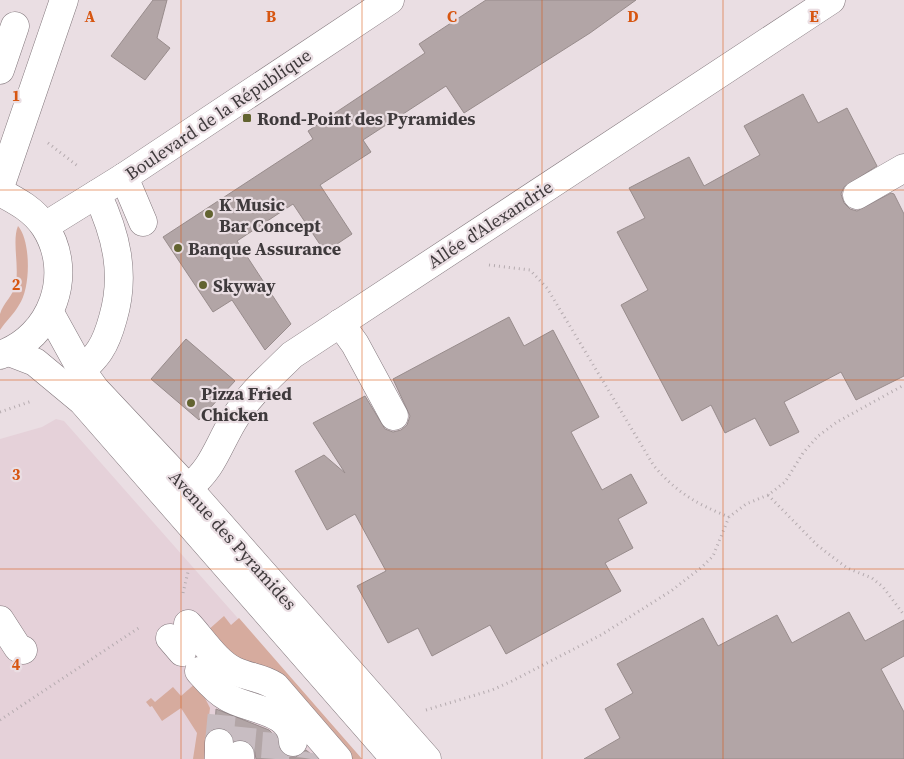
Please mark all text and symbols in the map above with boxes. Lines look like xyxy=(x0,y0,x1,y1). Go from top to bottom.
text: A xyxy=(85,5,96,27)
text: B xyxy=(266,5,277,27)
text: C xyxy=(447,5,457,27)
text: D xyxy=(627,5,639,27)
text: E xyxy=(809,5,819,27)
street label: Boulevard de la République xyxy=(120,42,316,186)
text: 1 xyxy=(12,84,20,106)
place label: Rond-Point des Pyramides xyxy=(257,106,476,131)
marker: Rond-Point des Pyramides xyxy=(241,112,253,124)
street label: Allée d'Alexandrie xyxy=(422,174,558,274)
place label: K Music Bar Concept xyxy=(219,192,321,238)
marker: K Music Bar Concept xyxy=(203,208,215,220)
place label: Banque Assurance xyxy=(188,236,341,261)
marker: Banque Assurance xyxy=(172,242,184,254)
text: 2 xyxy=(12,273,21,295)
place label: Skyway xyxy=(213,273,276,298)
marker: Skyway xyxy=(197,279,209,291)
place label: Pizza Fried Chicken xyxy=(201,381,292,427)
marker: Pizza Fried Chicken xyxy=(185,397,197,409)
text: 3 xyxy=(12,463,21,485)
street label: Avenue des Pyramides xyxy=(163,465,303,615)
text: 4 xyxy=(12,653,21,675)

